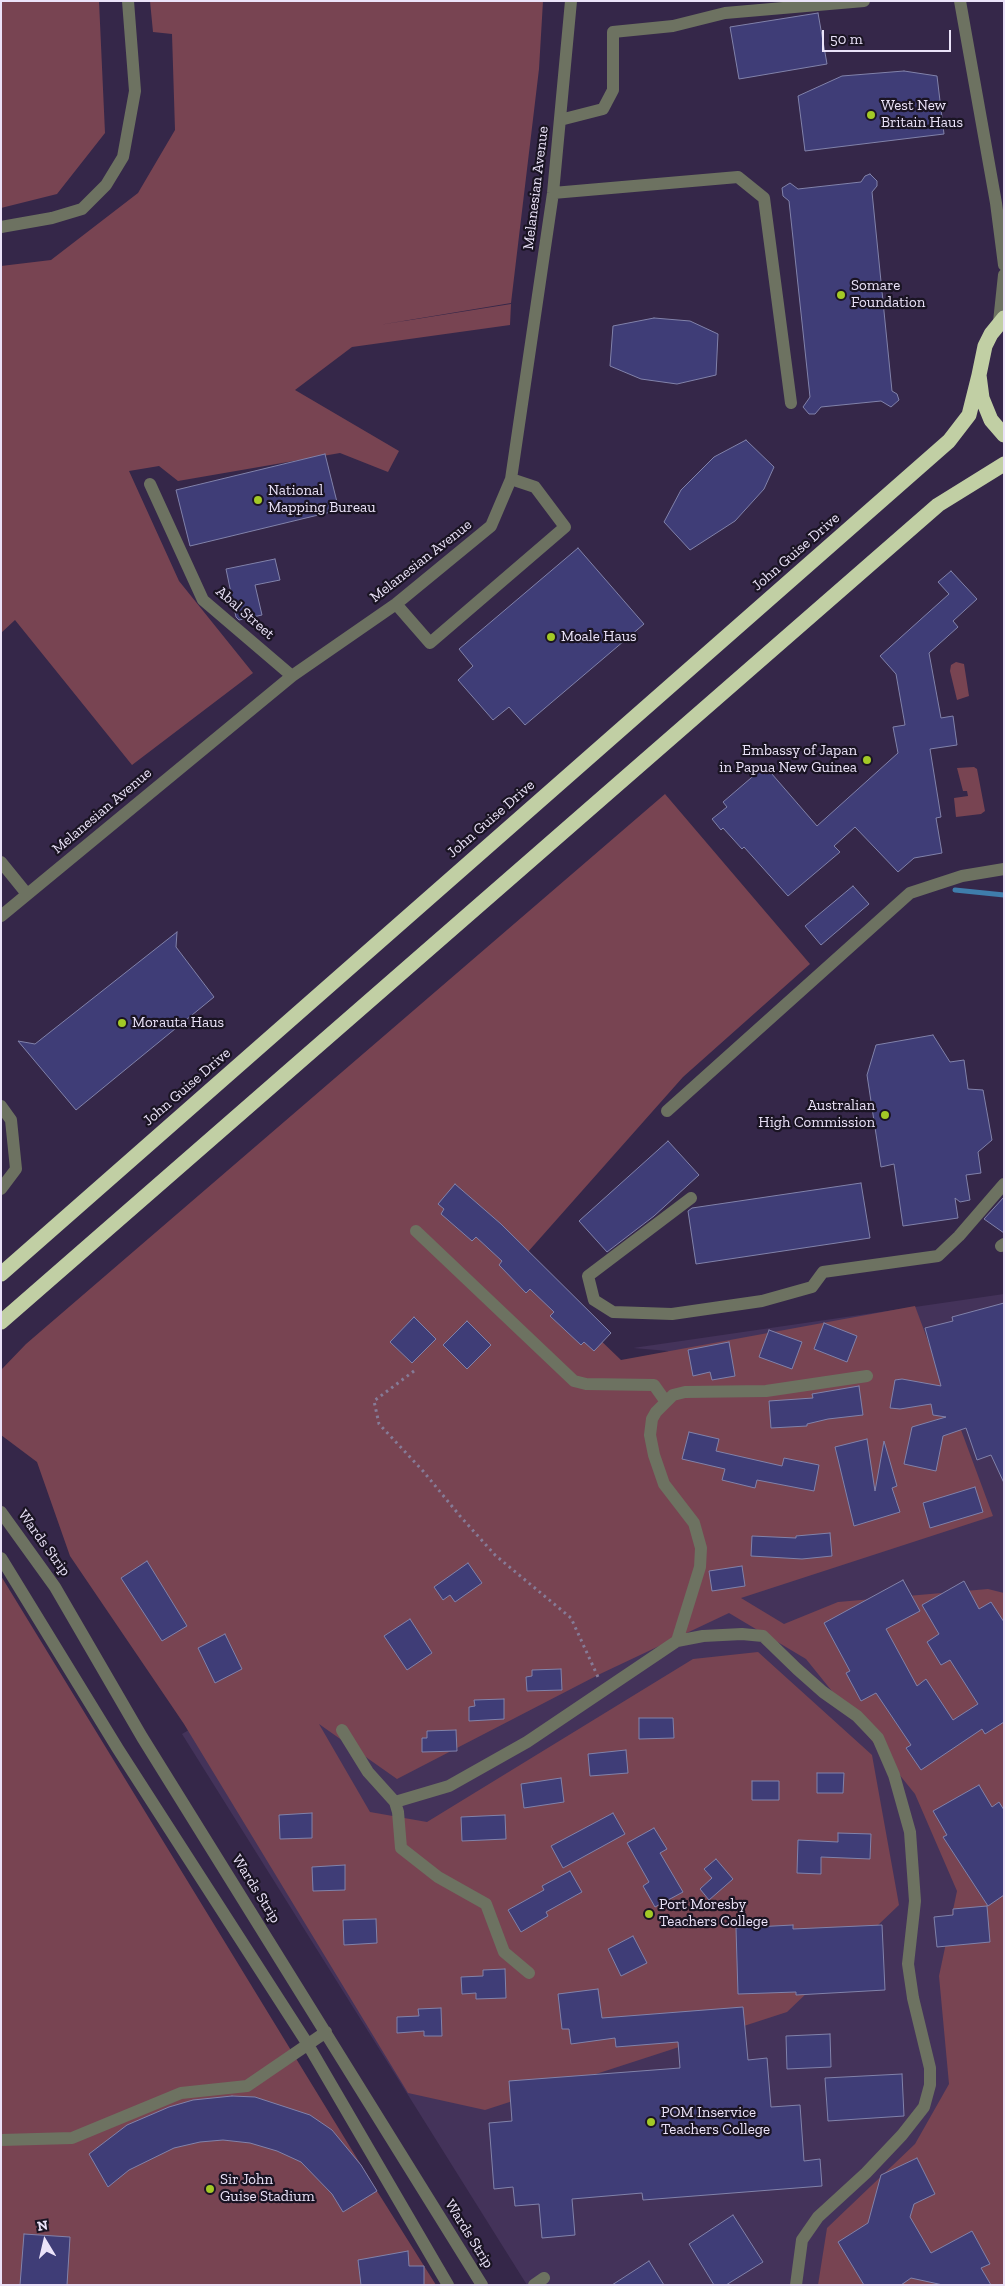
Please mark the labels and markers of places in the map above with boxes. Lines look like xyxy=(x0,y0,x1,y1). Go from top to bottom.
place label: West New Britain Haus xyxy=(881,97,963,132)
marker: West New Britain Haus xyxy=(865,109,877,121)
place label: Somare Foundation xyxy=(851,277,925,312)
marker: Somare Foundation xyxy=(835,289,847,301)
place label: National Mapping Bureau xyxy=(268,482,376,517)
marker: National Mapping Bureau xyxy=(252,494,264,506)
place label: Moale Haus xyxy=(561,628,637,646)
marker: Moale Haus xyxy=(545,631,557,643)
place label: Embassy of Japan in Papua New Guinea xyxy=(719,742,857,777)
marker: Embassy of Japan in Papua New Guinea xyxy=(861,754,873,766)
place label: Morauta Haus xyxy=(132,1014,224,1032)
marker: Morauta Haus xyxy=(116,1017,128,1029)
place label: Australian High Commission xyxy=(758,1097,875,1132)
marker: Australian High Commission xyxy=(879,1109,891,1121)
place label: Port Moresby Teachers College xyxy=(659,1896,768,1931)
marker: Port Moresby Teachers College xyxy=(643,1908,655,1920)
place label: POM Inservice Teachers College xyxy=(661,2104,770,2139)
marker: POM Inservice Teachers College xyxy=(645,2116,657,2128)
place label: Sir John Guise Stadium xyxy=(220,2171,315,2206)
marker: Sir John Guise Stadium xyxy=(204,2183,216,2195)

